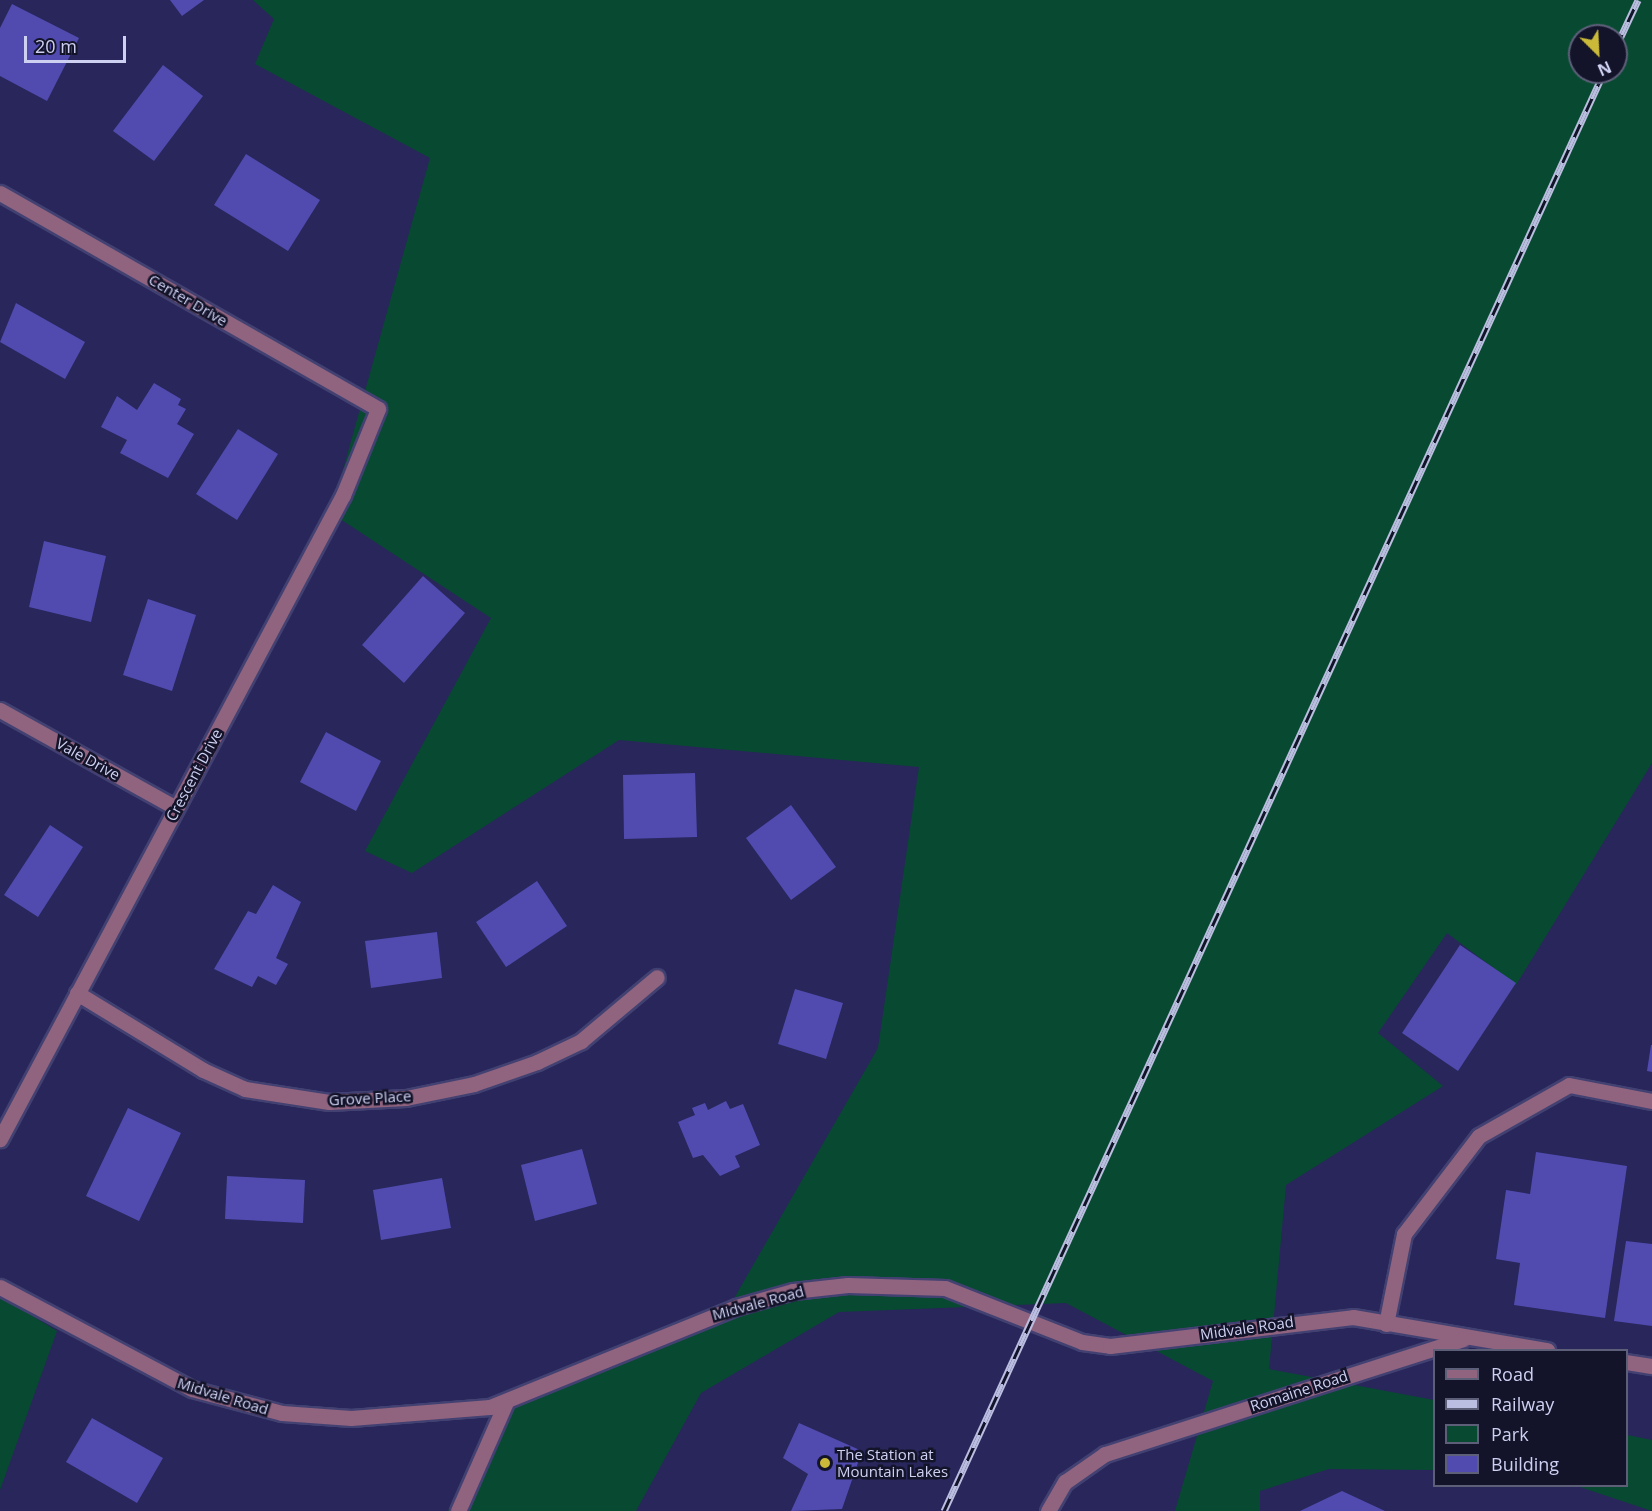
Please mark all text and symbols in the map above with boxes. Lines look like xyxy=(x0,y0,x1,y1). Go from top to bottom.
scale bar xyxy=(27,24,129,62)
north arrow xyxy=(1568,24,1628,84)
text: 20 m xyxy=(35,34,77,58)
text: N xyxy=(1594,56,1615,81)
street label: Center Drive xyxy=(146,270,230,330)
street label: Crescent Drive xyxy=(162,726,226,824)
street label: Vale Drive xyxy=(53,734,123,784)
street label: Grove Place xyxy=(328,1087,412,1109)
street label: Midvale Road xyxy=(710,1282,806,1324)
street label: Midvale Road xyxy=(1199,1313,1295,1343)
legend xyxy=(1433,1349,1628,1487)
text: Road xyxy=(1491,1362,1534,1386)
street label: Romaine Road xyxy=(1248,1367,1350,1415)
street label: Midvale Road xyxy=(175,1374,271,1418)
text: Railway xyxy=(1491,1392,1554,1416)
text: Park xyxy=(1491,1422,1529,1446)
place label: The Station at Mountain Lakes xyxy=(837,1445,948,1480)
text: Building xyxy=(1491,1452,1559,1476)
marker: The Station at Mountain Lakes xyxy=(818,1456,832,1470)

